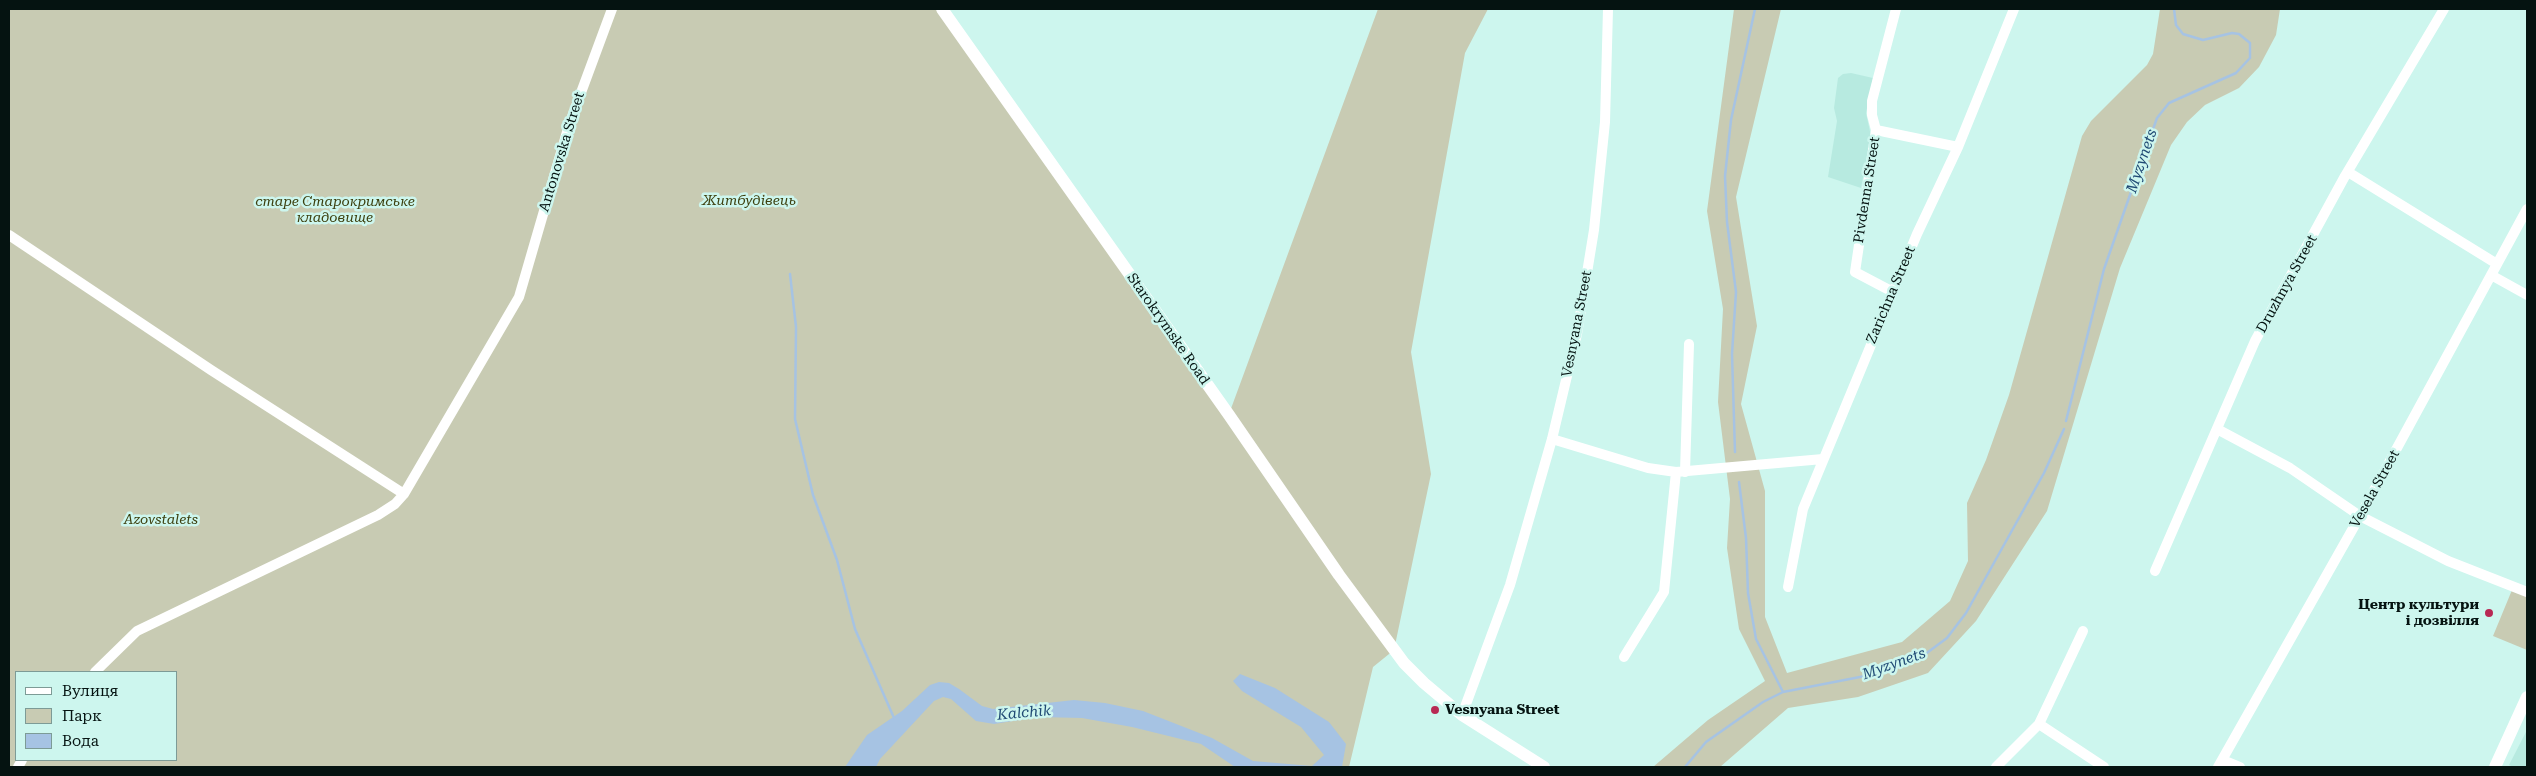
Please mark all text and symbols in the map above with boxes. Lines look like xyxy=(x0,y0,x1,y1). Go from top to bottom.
street label: Antonovska Street xyxy=(536,90,588,214)
water label: Myzynets xyxy=(2123,127,2161,195)
street label: Pivdenna Street xyxy=(1850,136,1884,244)
park label: Житбудівець xyxy=(702,193,796,209)
park label: старе Старокримське кладовище xyxy=(255,194,415,226)
street label: Druzhnya Street xyxy=(2253,232,2321,336)
street label: Zarichna Street xyxy=(1863,244,1919,346)
street label: Vesnyana Street xyxy=(1558,269,1596,379)
street label: Starokrymske Road xyxy=(1123,270,1213,388)
street label: Vesela Street xyxy=(2347,447,2403,531)
park label: Azovstalets xyxy=(124,512,198,528)
place label: Центр культури і дозвілля xyxy=(2358,597,2479,630)
marker: Центр культури і дозвілля xyxy=(2483,607,2495,619)
water label: Myzynets xyxy=(1860,644,1928,684)
legend xyxy=(15,671,178,761)
text: Вулиця xyxy=(62,682,118,700)
water label: Kalchik xyxy=(996,702,1052,724)
place label: Vesnyana Street xyxy=(1445,702,1559,718)
marker: Vesnyana Street xyxy=(1429,704,1441,716)
text: Парк xyxy=(62,707,102,725)
text: Вода xyxy=(62,732,99,750)

